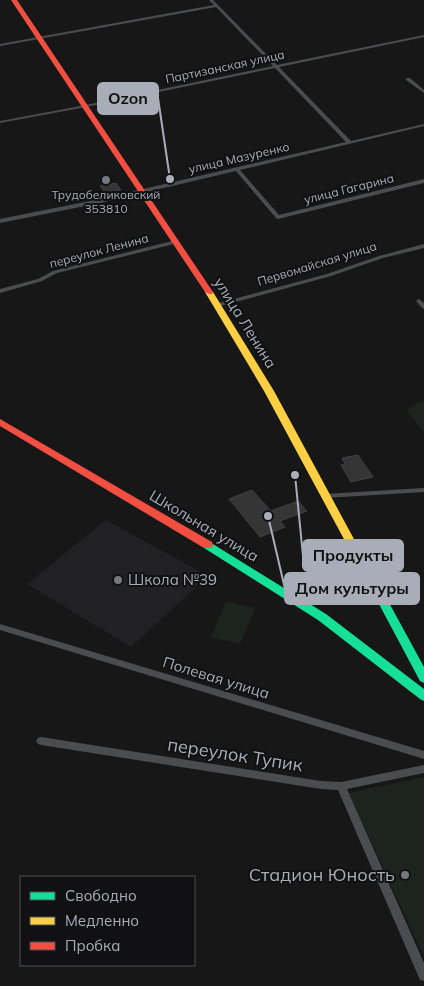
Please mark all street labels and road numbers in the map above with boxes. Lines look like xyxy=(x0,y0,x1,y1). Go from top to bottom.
street label: Партизанская улица xyxy=(164,47,286,86)
street label: улица Мазуренко xyxy=(187,139,291,176)
street label: улица Гагарина xyxy=(302,170,395,207)
street label: переулок Ленина xyxy=(48,230,150,271)
street label: Первомайская улица xyxy=(255,238,378,289)
street label: улица Ленина xyxy=(210,274,281,372)
street label: Школьная улица xyxy=(146,486,262,566)
street label: Полевая улица xyxy=(161,652,272,703)
street label: переулок Тупик xyxy=(166,732,305,777)

